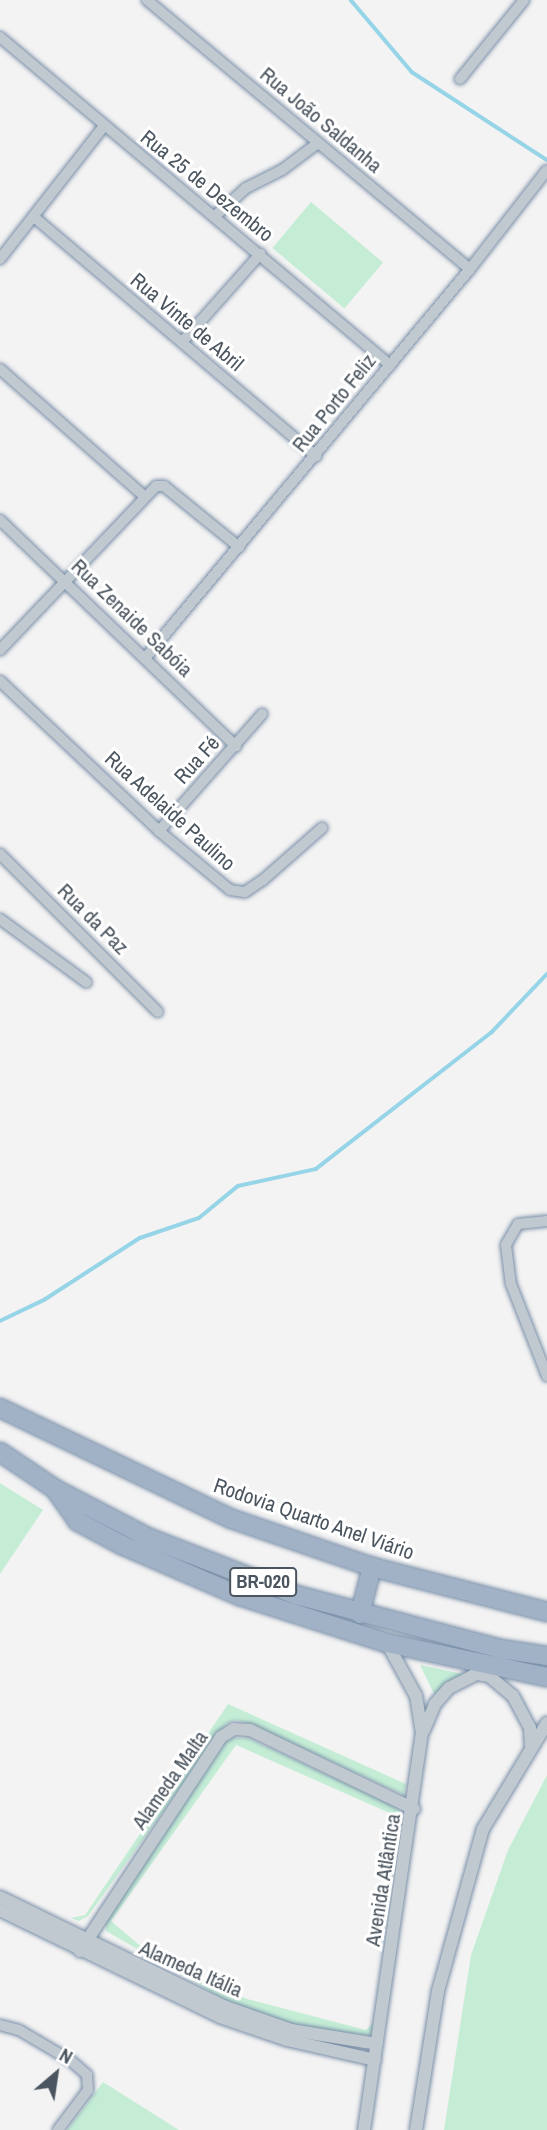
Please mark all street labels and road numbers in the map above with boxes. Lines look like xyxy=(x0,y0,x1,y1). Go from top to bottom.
street label: Rua João Saldanha xyxy=(255,62,387,178)
street label: Rua 25 de Dezembro xyxy=(135,125,279,247)
street label: Rua Vinte de Abril xyxy=(125,267,249,377)
street label: Rua Porto Feliz xyxy=(287,349,381,457)
street label: Rua Zenaide Sabóia xyxy=(66,554,198,682)
street label: Rua Fé xyxy=(169,731,225,789)
street label: Rua Adelaide Paulino xyxy=(99,746,241,876)
street label: Rua da Paz xyxy=(52,878,134,960)
street label: Rodovia Quarto Anel Viário xyxy=(210,1473,418,1565)
road number: BR-020 xyxy=(228,1566,298,1598)
street label: Alameda Malta xyxy=(127,1726,213,1834)
street label: Avenida Atlântica xyxy=(360,1812,406,1948)
street label: Alameda Itália xyxy=(136,1935,246,2003)

